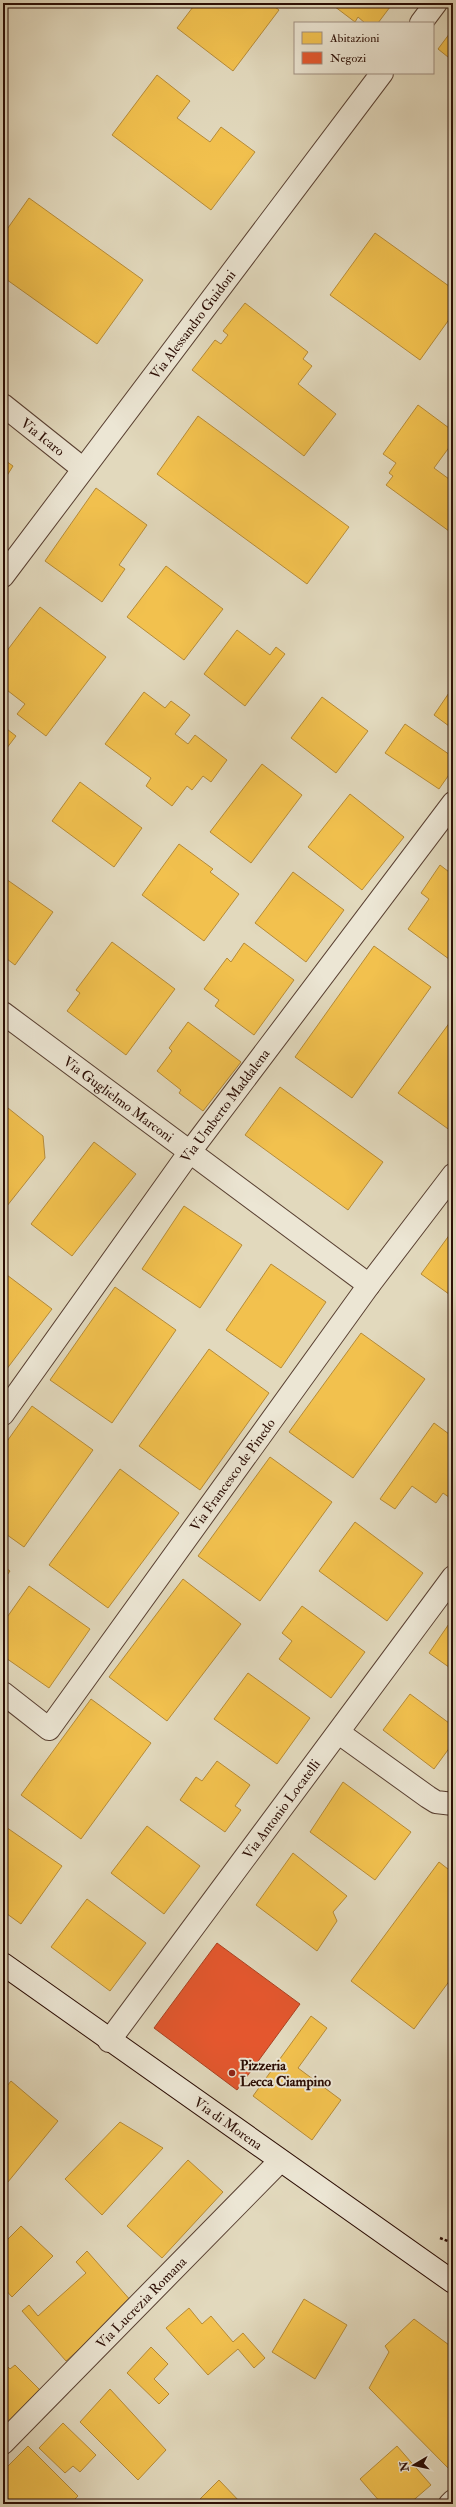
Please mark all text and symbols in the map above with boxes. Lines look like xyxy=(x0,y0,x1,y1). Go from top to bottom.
legend xyxy=(294,22,434,74)
text: Abitazioni xyxy=(329,31,380,46)
text: Negozi xyxy=(330,51,366,66)
street label: Via Alessandro Guidoni xyxy=(146,267,240,383)
street label: Via Icaro xyxy=(17,415,68,460)
street label: Via Umberto Maddalena xyxy=(177,1045,274,1166)
street label: Via Guglielmo Marconi xyxy=(60,1053,177,1146)
street label: Via Francesco de Pinedo xyxy=(186,1415,279,1535)
street label: Via Antonio Locatelli xyxy=(239,1756,324,1862)
place label: Pizzeria Lecca Ciampino xyxy=(240,2057,331,2091)
marker: Pizzeria Lecca Ciampino xyxy=(227,2068,237,2078)
street label: Via di Morena xyxy=(191,2094,266,2154)
street label: Via Lucrezia Romana xyxy=(93,2253,190,2352)
north arrow xyxy=(394,2445,434,2485)
text: N xyxy=(397,2459,412,2473)

